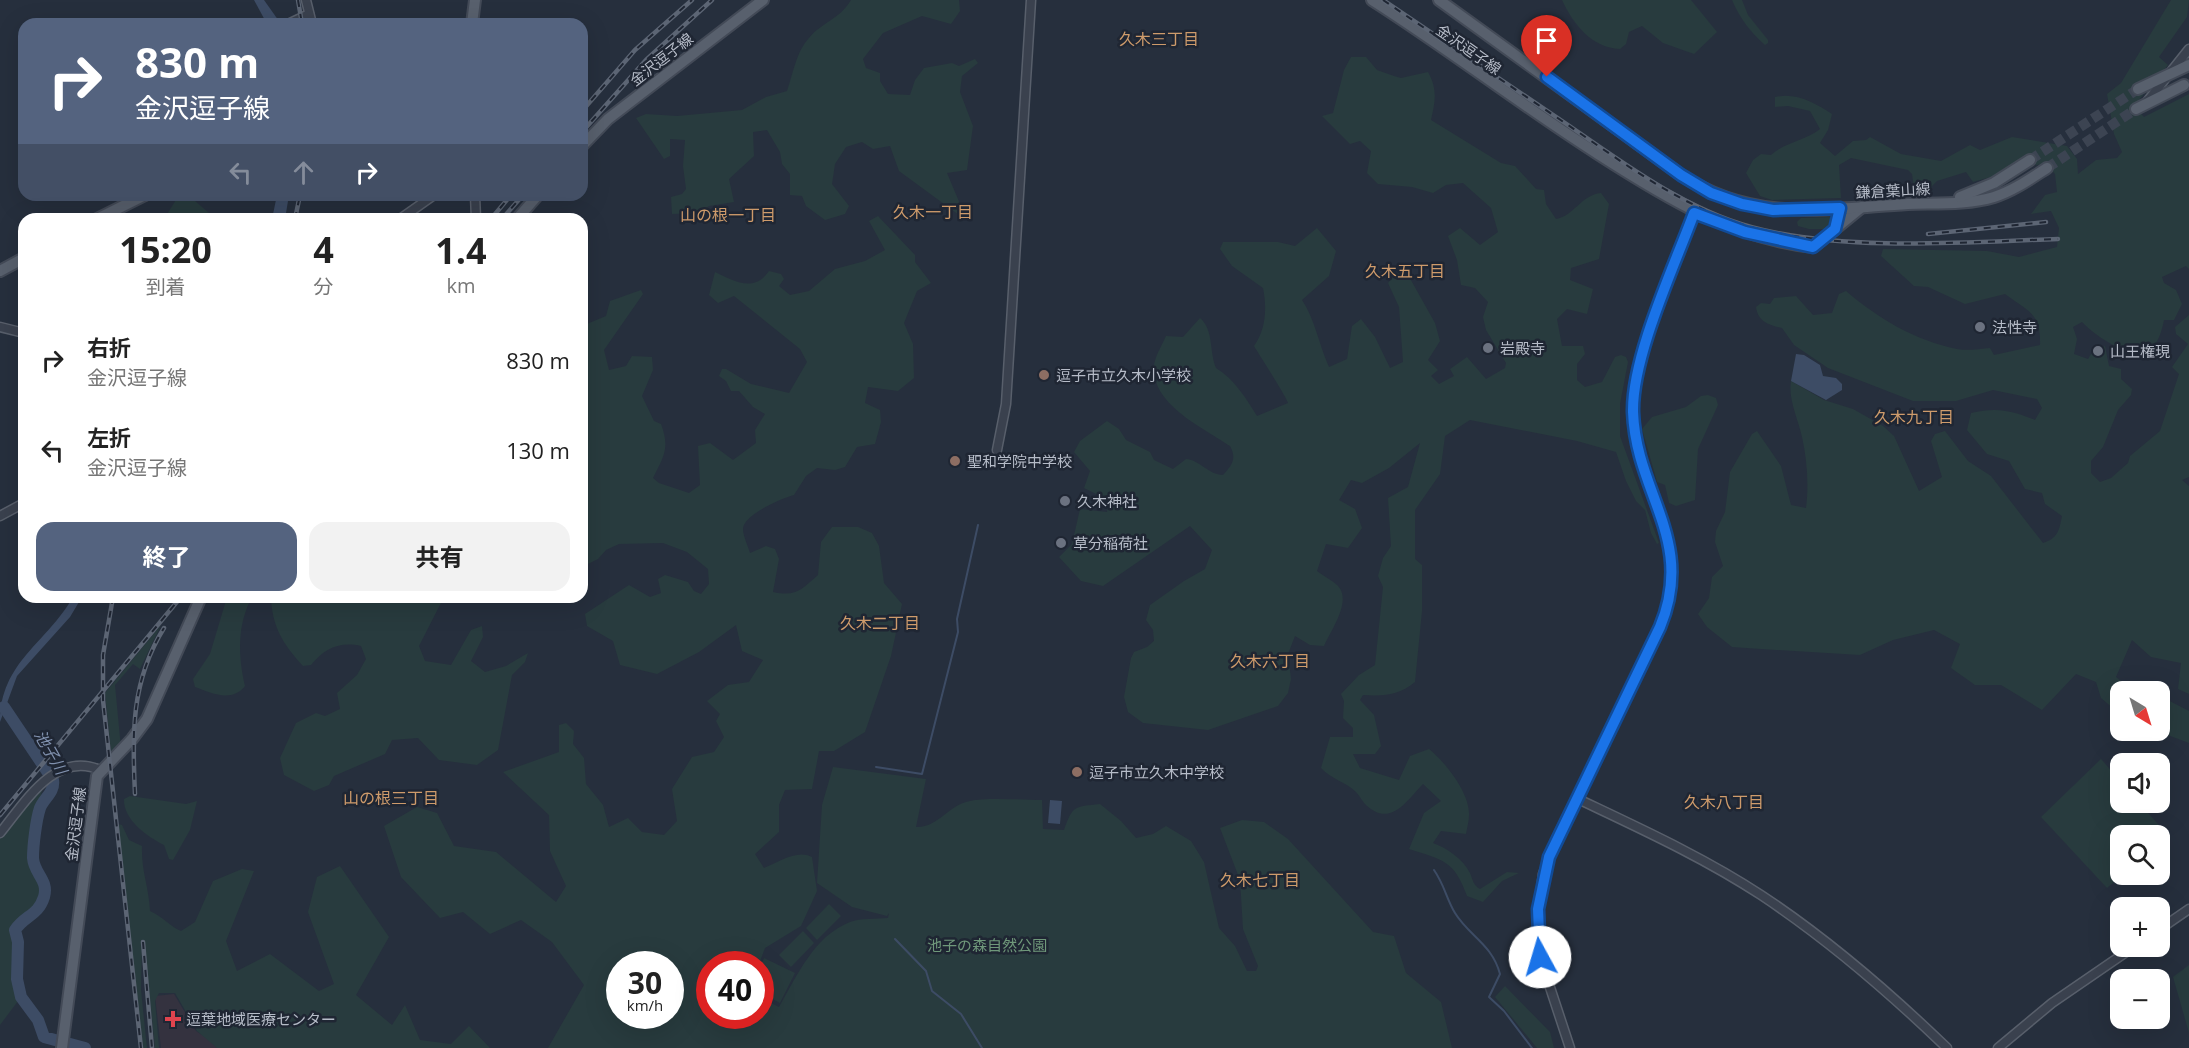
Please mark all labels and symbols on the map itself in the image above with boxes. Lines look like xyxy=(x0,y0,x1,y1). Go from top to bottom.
pin xyxy=(1521,15,1572,77)
street label: 金沢逗子線 xyxy=(1433,19,1505,79)
street label: 金沢逗子線 xyxy=(625,28,697,90)
district label: 久木三丁目 xyxy=(1119,28,1199,50)
street label: 鎌倉葉山線 xyxy=(1855,178,1931,202)
district label: 久木一丁目 xyxy=(893,201,973,223)
district label: 山の根一丁目 xyxy=(680,204,776,226)
district label: 久木五丁目 xyxy=(1365,260,1445,282)
place label: 法性寺 xyxy=(1992,317,2037,337)
marker: 法性寺 xyxy=(1973,320,1987,334)
place label: 岩殿寺 xyxy=(1500,338,1545,358)
marker: 岩殿寺 xyxy=(1481,341,1495,355)
place label: 山王権現 xyxy=(2110,341,2170,361)
marker: 山王権現 xyxy=(2091,344,2105,358)
place label: 逗子市立久木小学校 xyxy=(1056,365,1191,385)
marker: 逗子市立久木小学校 xyxy=(1037,368,1051,382)
district label: 久木九丁目 xyxy=(1874,406,1954,428)
place label: 聖和学院中学校 xyxy=(967,451,1072,471)
marker: 聖和学院中学校 xyxy=(948,454,962,468)
place label: 久木神社 xyxy=(1077,491,1137,511)
marker: 久木神社 xyxy=(1058,494,1072,508)
place label: 草分稲荷社 xyxy=(1073,533,1148,553)
marker: 草分稲荷社 xyxy=(1054,536,1068,550)
district label: 久木二丁目 xyxy=(840,612,920,634)
district label: 久木六丁目 xyxy=(1230,650,1310,672)
north arrow xyxy=(2110,681,2170,741)
water label: 池子川 xyxy=(29,726,74,780)
place label: 逗子市立久木中学校 xyxy=(1089,762,1224,782)
marker: 逗子市立久木中学校 xyxy=(1070,765,1084,779)
street label: 金沢逗子線 xyxy=(61,786,89,862)
district label: 山の根三丁目 xyxy=(343,787,439,809)
district label: 久木八丁目 xyxy=(1684,791,1764,813)
district label: 久木七丁目 xyxy=(1220,869,1300,891)
position arrow xyxy=(1508,925,1572,989)
park label: 池子の森自然公園 xyxy=(927,935,1047,955)
speed limit sign: 40 xyxy=(696,951,774,1029)
place label: 逗葉地域医療センター xyxy=(186,1009,336,1029)
marker: 逗葉地域医療センター xyxy=(164,1010,182,1028)

